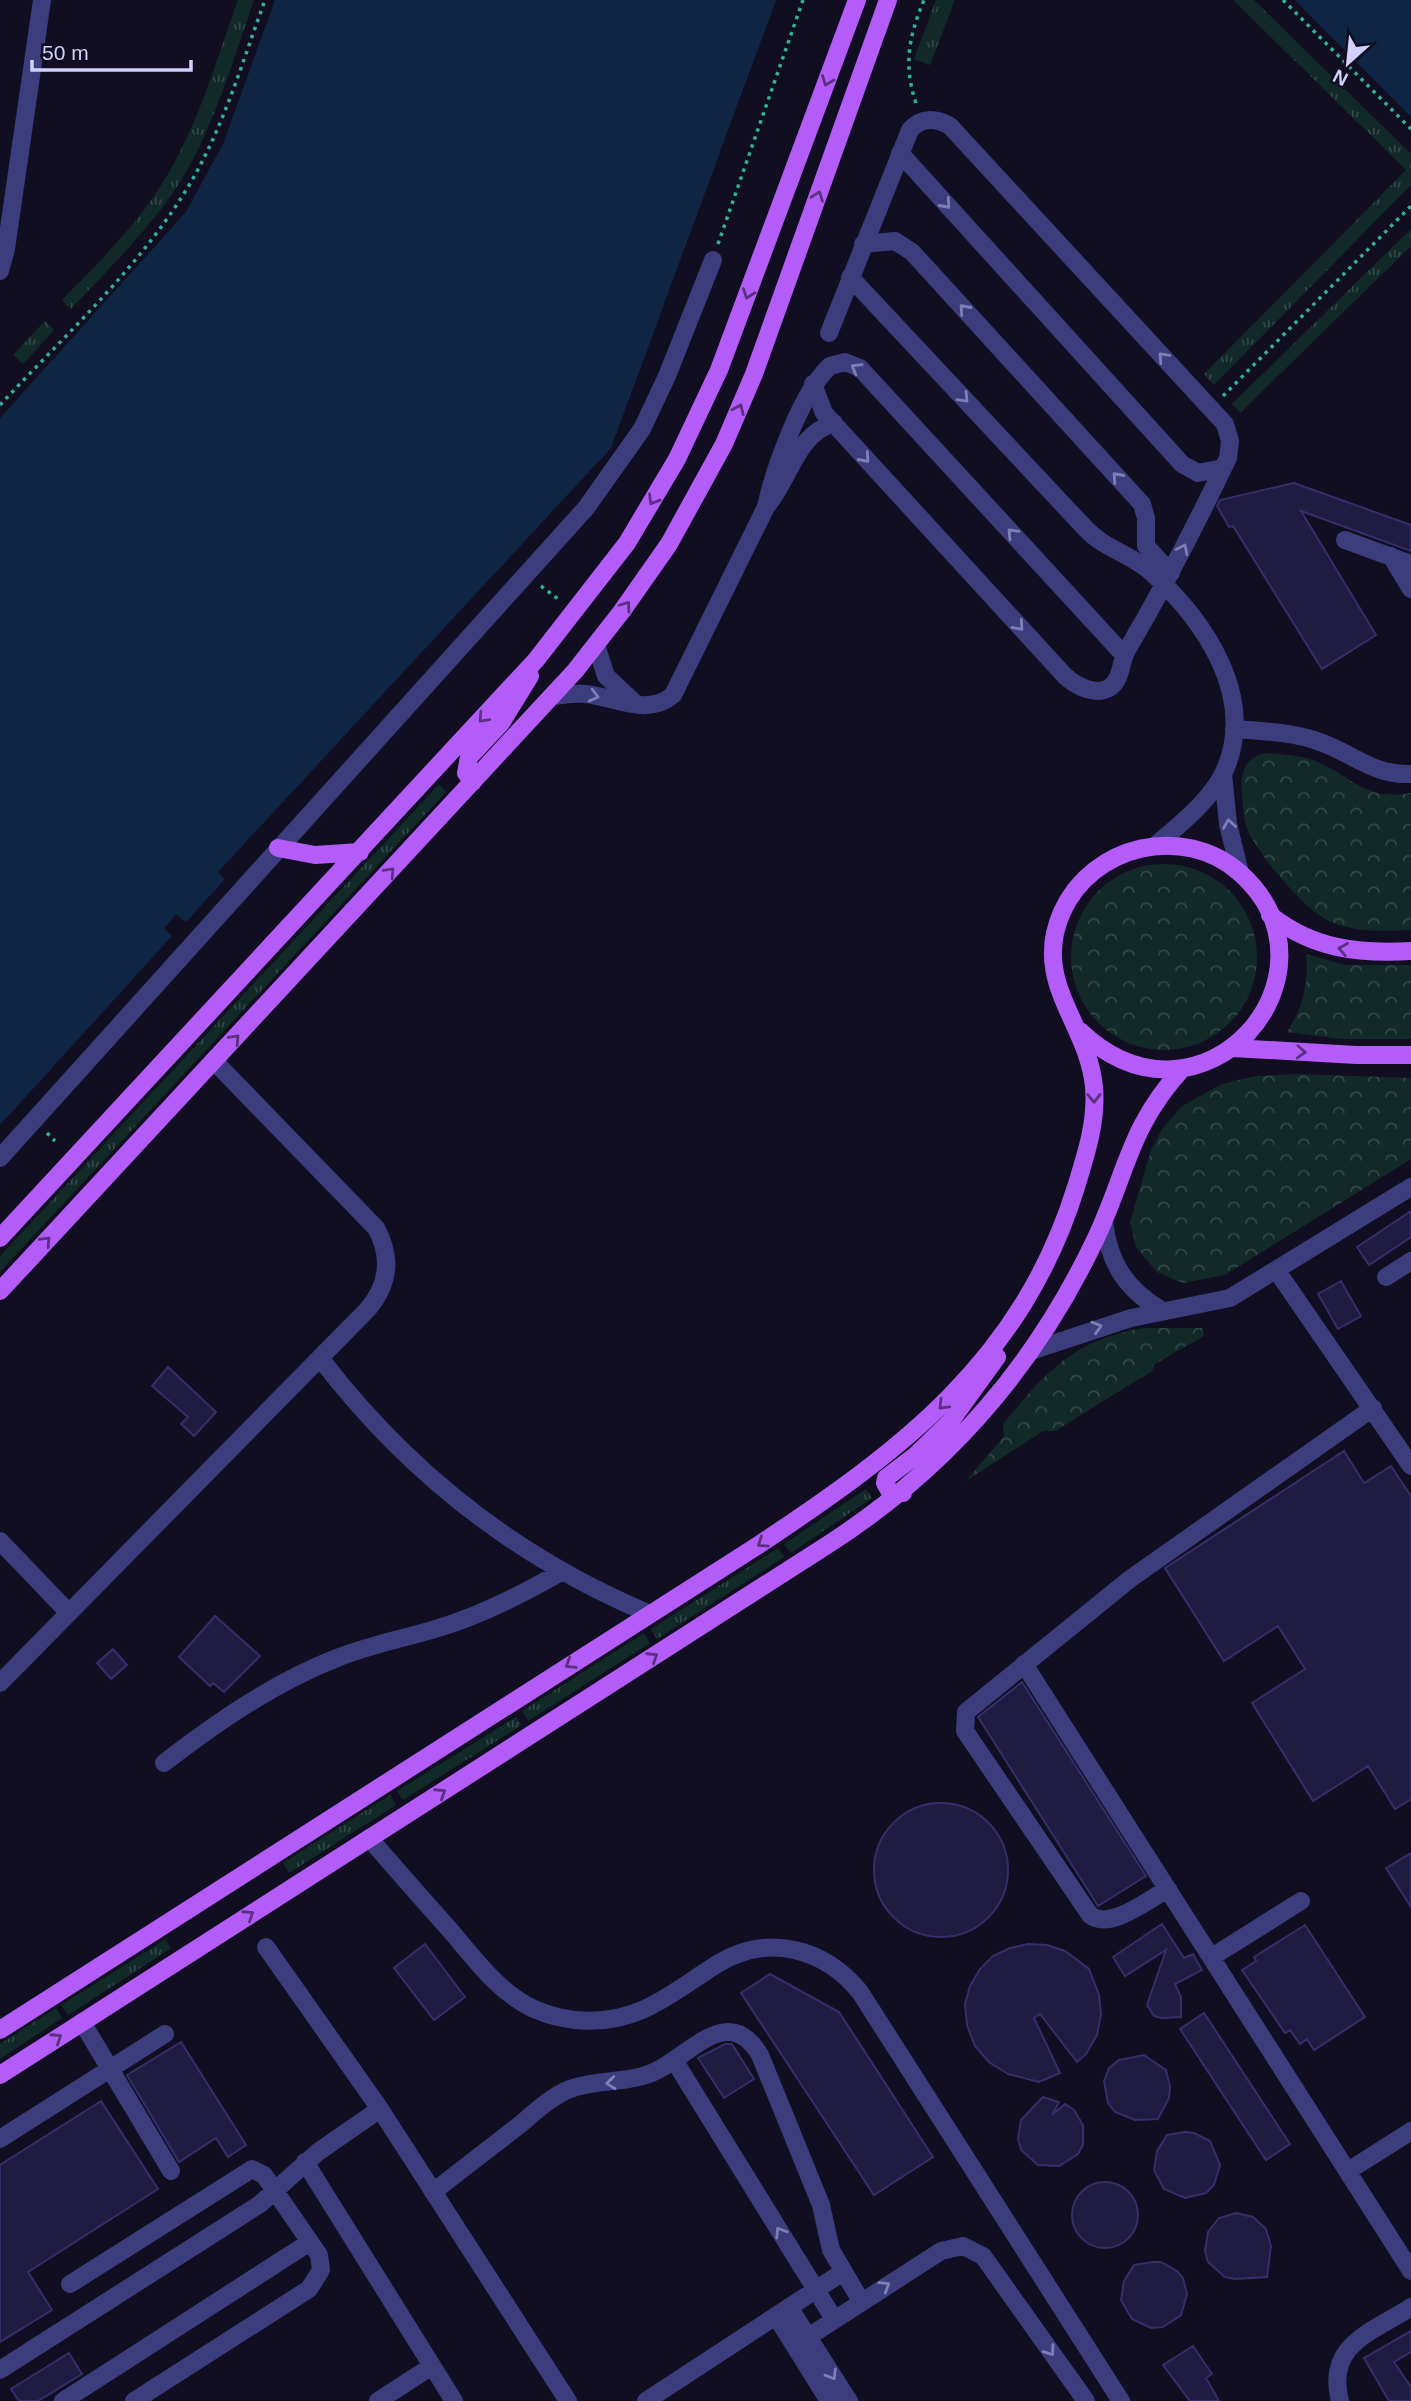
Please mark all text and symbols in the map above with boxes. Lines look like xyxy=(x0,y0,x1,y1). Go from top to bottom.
scale bar xyxy=(32,28,191,72)
north arrow xyxy=(1313,28,1383,98)
text: 50 m xyxy=(42,41,89,64)
text: N xyxy=(1330,65,1351,90)
one-way arrow xyxy=(822,74,836,86)
one-way arrow xyxy=(810,190,824,202)
one-way arrow xyxy=(938,196,950,209)
one-way arrow xyxy=(743,288,757,300)
one-way arrow xyxy=(959,304,972,317)
one-way arrow xyxy=(1159,352,1171,365)
one-way arrow xyxy=(851,363,864,376)
one-way arrow xyxy=(956,390,968,403)
one-way arrow xyxy=(731,404,745,416)
one-way arrow xyxy=(857,450,870,463)
one-way arrow xyxy=(1113,472,1125,485)
one-way arrow xyxy=(649,493,662,506)
one-way arrow xyxy=(1007,528,1020,541)
one-way arrow xyxy=(1175,544,1189,556)
one-way arrow xyxy=(618,601,630,614)
one-way arrow xyxy=(1010,618,1023,631)
one-way arrow xyxy=(588,688,600,702)
one-way arrow xyxy=(479,710,492,723)
one-way arrow xyxy=(1222,818,1237,830)
one-way arrow xyxy=(381,867,394,880)
one-way arrow xyxy=(1337,942,1349,957)
one-way arrow xyxy=(226,1034,239,1047)
one-way arrow xyxy=(1296,1044,1307,1059)
one-way arrow xyxy=(1086,1093,1102,1103)
one-way arrow xyxy=(38,1236,51,1249)
one-way arrow xyxy=(1091,1321,1103,1336)
one-way arrow xyxy=(938,1397,951,1410)
one-way arrow xyxy=(757,1535,770,1548)
one-way arrow xyxy=(645,1652,658,1665)
one-way arrow xyxy=(565,1656,578,1669)
one-way arrow xyxy=(433,1788,446,1801)
one-way arrow xyxy=(241,1911,254,1923)
one-way arrow xyxy=(50,2033,63,2046)
one-way arrow xyxy=(605,2075,616,2090)
one-way arrow xyxy=(776,2227,789,2240)
one-way arrow xyxy=(878,2281,891,2294)
one-way arrow xyxy=(1042,2343,1054,2356)
one-way arrow xyxy=(824,2367,836,2380)

